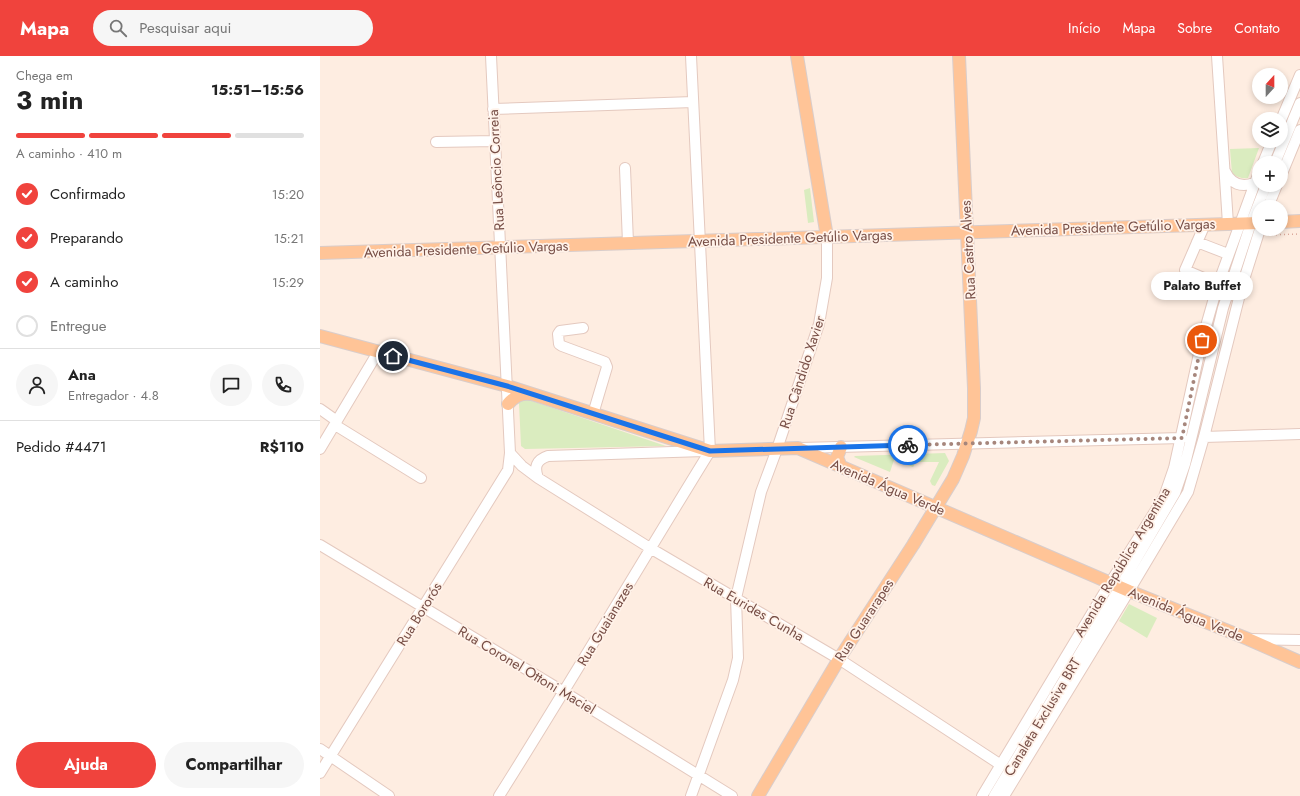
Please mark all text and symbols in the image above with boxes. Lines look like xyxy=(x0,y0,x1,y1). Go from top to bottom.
search box xyxy=(93,10,373,46)
text: Mapa xyxy=(20,15,69,42)
icon: search xyxy=(107,17,129,39)
text: Pesquisar aqui xyxy=(139,17,231,39)
text: Início xyxy=(1068,18,1100,38)
text: Mapa xyxy=(1122,18,1155,38)
text: Sobre xyxy=(1177,18,1212,38)
text: Contato xyxy=(1234,18,1280,38)
text: Chega em xyxy=(16,66,73,85)
north arrow xyxy=(1252,68,1288,104)
map controls xyxy=(1252,68,1288,236)
text: 15:51–15:56 xyxy=(211,79,304,101)
text: 3 min xyxy=(16,81,83,119)
street label: Rua Leôncio Correia xyxy=(483,109,509,231)
button: layers xyxy=(1252,112,1288,148)
text: A caminho · 410 m xyxy=(16,144,122,163)
button: + xyxy=(1252,156,1288,192)
icon: check xyxy=(16,183,38,205)
text: Confirmado xyxy=(50,183,125,205)
text: 15:20 xyxy=(272,185,304,204)
street label: Rua Castro Alves xyxy=(955,200,981,300)
button: − xyxy=(1252,200,1288,236)
street label: Avenida Presidente Getúlio Vargas xyxy=(1011,213,1216,241)
street label: Avenida Presidente Getúlio Vargas xyxy=(688,224,893,252)
icon: check xyxy=(16,227,38,249)
text: Preparando xyxy=(50,227,123,249)
text: 15:21 xyxy=(274,229,304,248)
street label: Avenida Presidente Getúlio Vargas xyxy=(364,235,569,263)
icon: check xyxy=(16,271,38,293)
text: A caminho xyxy=(50,271,118,293)
callout: Palato Buffet xyxy=(1151,272,1253,300)
text: 15:29 xyxy=(272,273,304,292)
text: Palato Buffet xyxy=(1163,276,1241,295)
street label: Rua Cândido Xavier xyxy=(774,313,830,431)
text: Entregue xyxy=(50,315,107,337)
pin xyxy=(1185,323,1219,357)
icon: bag xyxy=(1191,329,1213,351)
pin xyxy=(376,339,410,373)
icon: home xyxy=(382,345,404,367)
button: person xyxy=(16,364,58,406)
text: Ana xyxy=(68,364,96,386)
button: chat xyxy=(210,364,252,406)
button: phone xyxy=(262,364,304,406)
text: Entregador · 4.8 xyxy=(68,386,159,405)
courier xyxy=(888,425,928,465)
icon: bike xyxy=(897,434,919,456)
text: Pedido #4471 xyxy=(16,436,106,458)
text: R$110 xyxy=(260,436,304,458)
street label: Avenida Água Verde xyxy=(828,454,948,520)
street label: Avenida República Argentina xyxy=(1069,483,1175,641)
street label: Rua Eurides Cunha xyxy=(700,572,808,646)
street label: Rua Guararapes xyxy=(830,574,898,665)
street label: Rua Bororós xyxy=(392,578,447,650)
street label: Rua Guaianazes xyxy=(572,578,638,670)
street label: Avenida Água Verde xyxy=(1125,582,1247,646)
street label: Rua Coronel Ottoni Maciel xyxy=(455,621,599,719)
street label: Canaleta Exclusiva BRT xyxy=(999,654,1085,780)
button: Ajuda xyxy=(16,742,156,788)
button: Compartilhar xyxy=(164,742,304,788)

